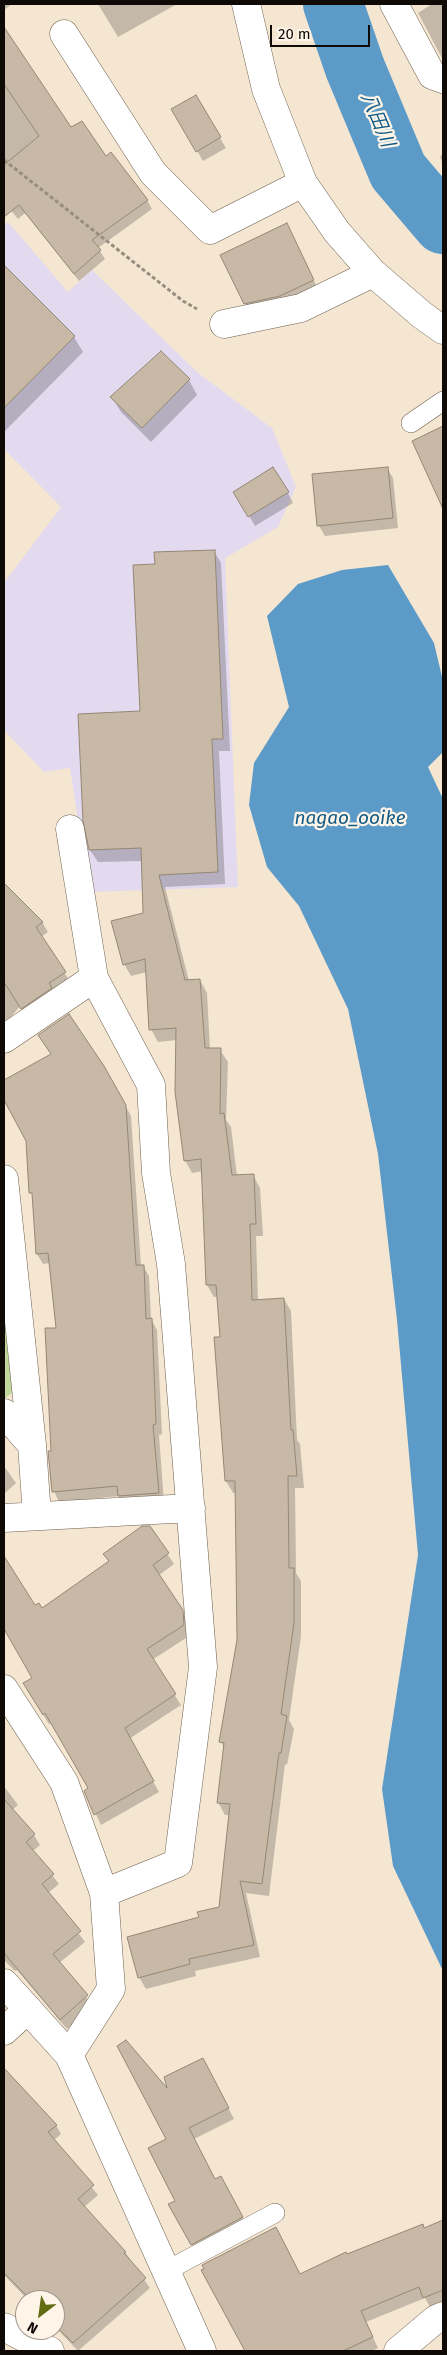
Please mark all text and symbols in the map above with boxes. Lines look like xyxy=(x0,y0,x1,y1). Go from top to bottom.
scale bar xyxy=(272,15,372,47)
text: 20 m xyxy=(278,25,311,43)
water label: 八田川 xyxy=(355,89,399,151)
water label: nagao_ooike xyxy=(294,808,406,830)
north arrow xyxy=(15,2290,65,2340)
text: N xyxy=(24,2318,41,2337)

